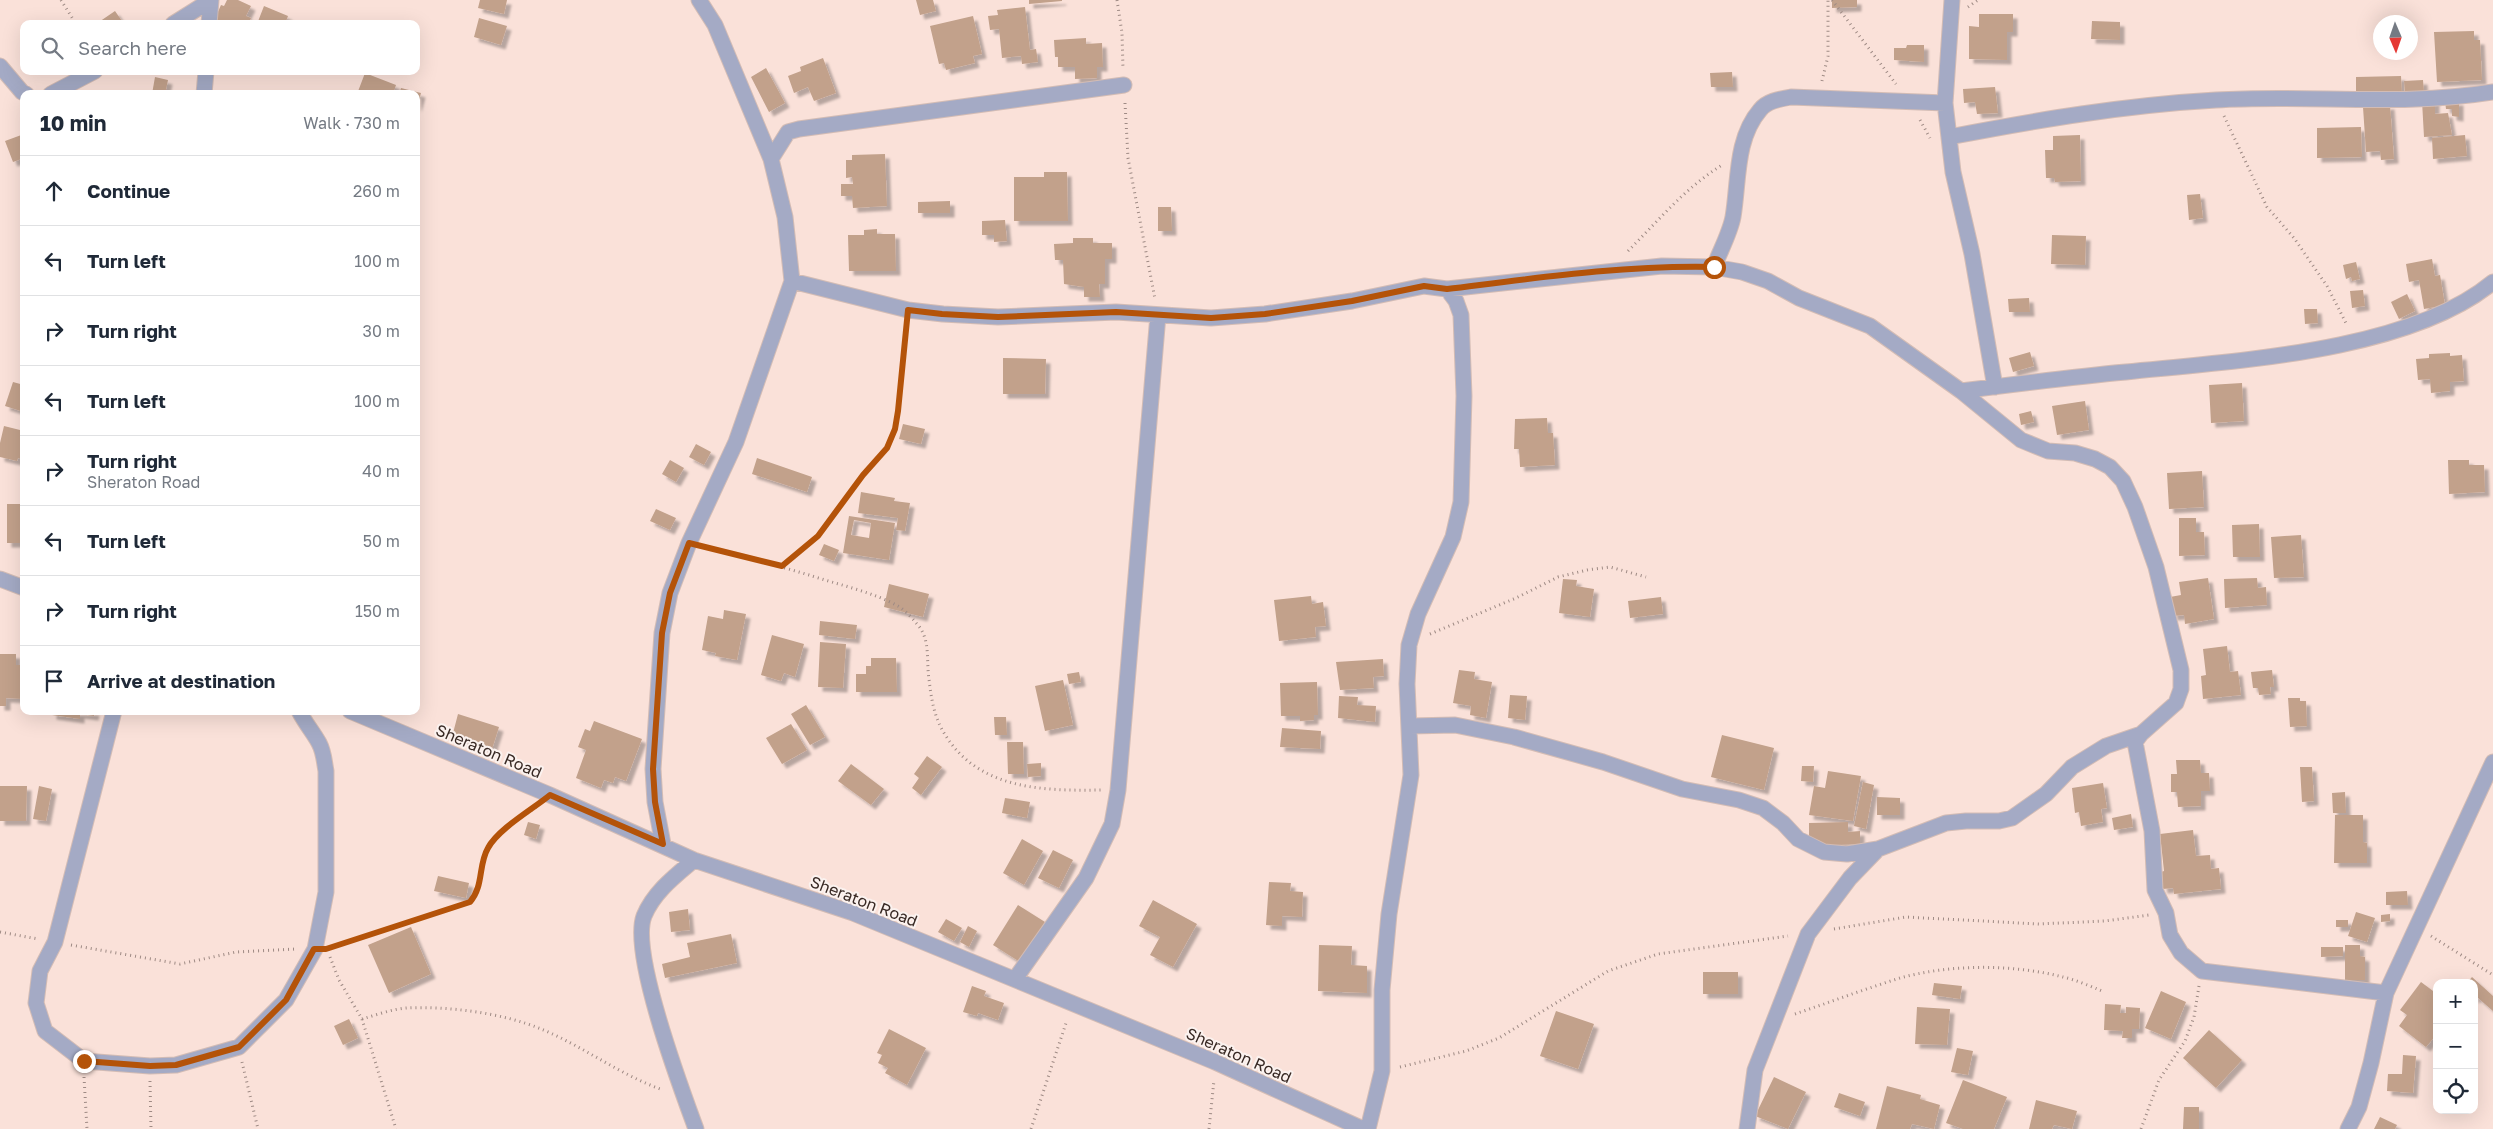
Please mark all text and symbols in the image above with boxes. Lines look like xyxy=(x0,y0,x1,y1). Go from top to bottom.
north arrow xyxy=(2373,15,2418,60)
search box xyxy=(20,20,420,75)
icon: search xyxy=(38,34,66,62)
text: Search here xyxy=(78,36,187,59)
text: 10 min xyxy=(40,110,107,136)
text: Walk · 730 m xyxy=(303,113,400,133)
icon: ahead xyxy=(40,177,68,205)
text: Continue xyxy=(87,179,170,202)
text: 260 m xyxy=(353,181,400,201)
icon: left xyxy=(40,247,68,275)
text: Turn left xyxy=(87,249,166,272)
text: 100 m xyxy=(354,251,400,271)
route start xyxy=(1703,256,1726,279)
icon: right xyxy=(40,317,68,345)
text: Turn right xyxy=(87,319,177,342)
text: 30 m xyxy=(363,321,400,341)
icon: left xyxy=(40,387,68,415)
text: Turn left xyxy=(87,389,166,412)
text: 100 m xyxy=(354,391,400,411)
text: Turn right xyxy=(87,449,177,472)
icon: right xyxy=(40,457,68,485)
text: 40 m xyxy=(362,461,400,481)
text: Sheraton Road xyxy=(87,472,200,492)
icon: left xyxy=(40,527,68,555)
text: Turn left xyxy=(87,529,166,552)
text: 50 m xyxy=(363,531,400,551)
icon: right xyxy=(40,597,68,625)
text: Turn right xyxy=(87,599,177,622)
text: 150 m xyxy=(355,601,400,621)
icon: arrive xyxy=(40,667,68,695)
text: Arrive at destination xyxy=(87,669,275,692)
street label: Sheraton Road xyxy=(433,720,545,782)
street label: Sheraton Road xyxy=(807,871,921,931)
map controls xyxy=(2433,979,2478,1114)
button: + xyxy=(2433,979,2478,1024)
street label: Sheraton Road xyxy=(1183,1023,1295,1087)
button: − xyxy=(2433,1024,2478,1069)
route end xyxy=(73,1050,96,1073)
button: locate xyxy=(2433,1069,2478,1114)

